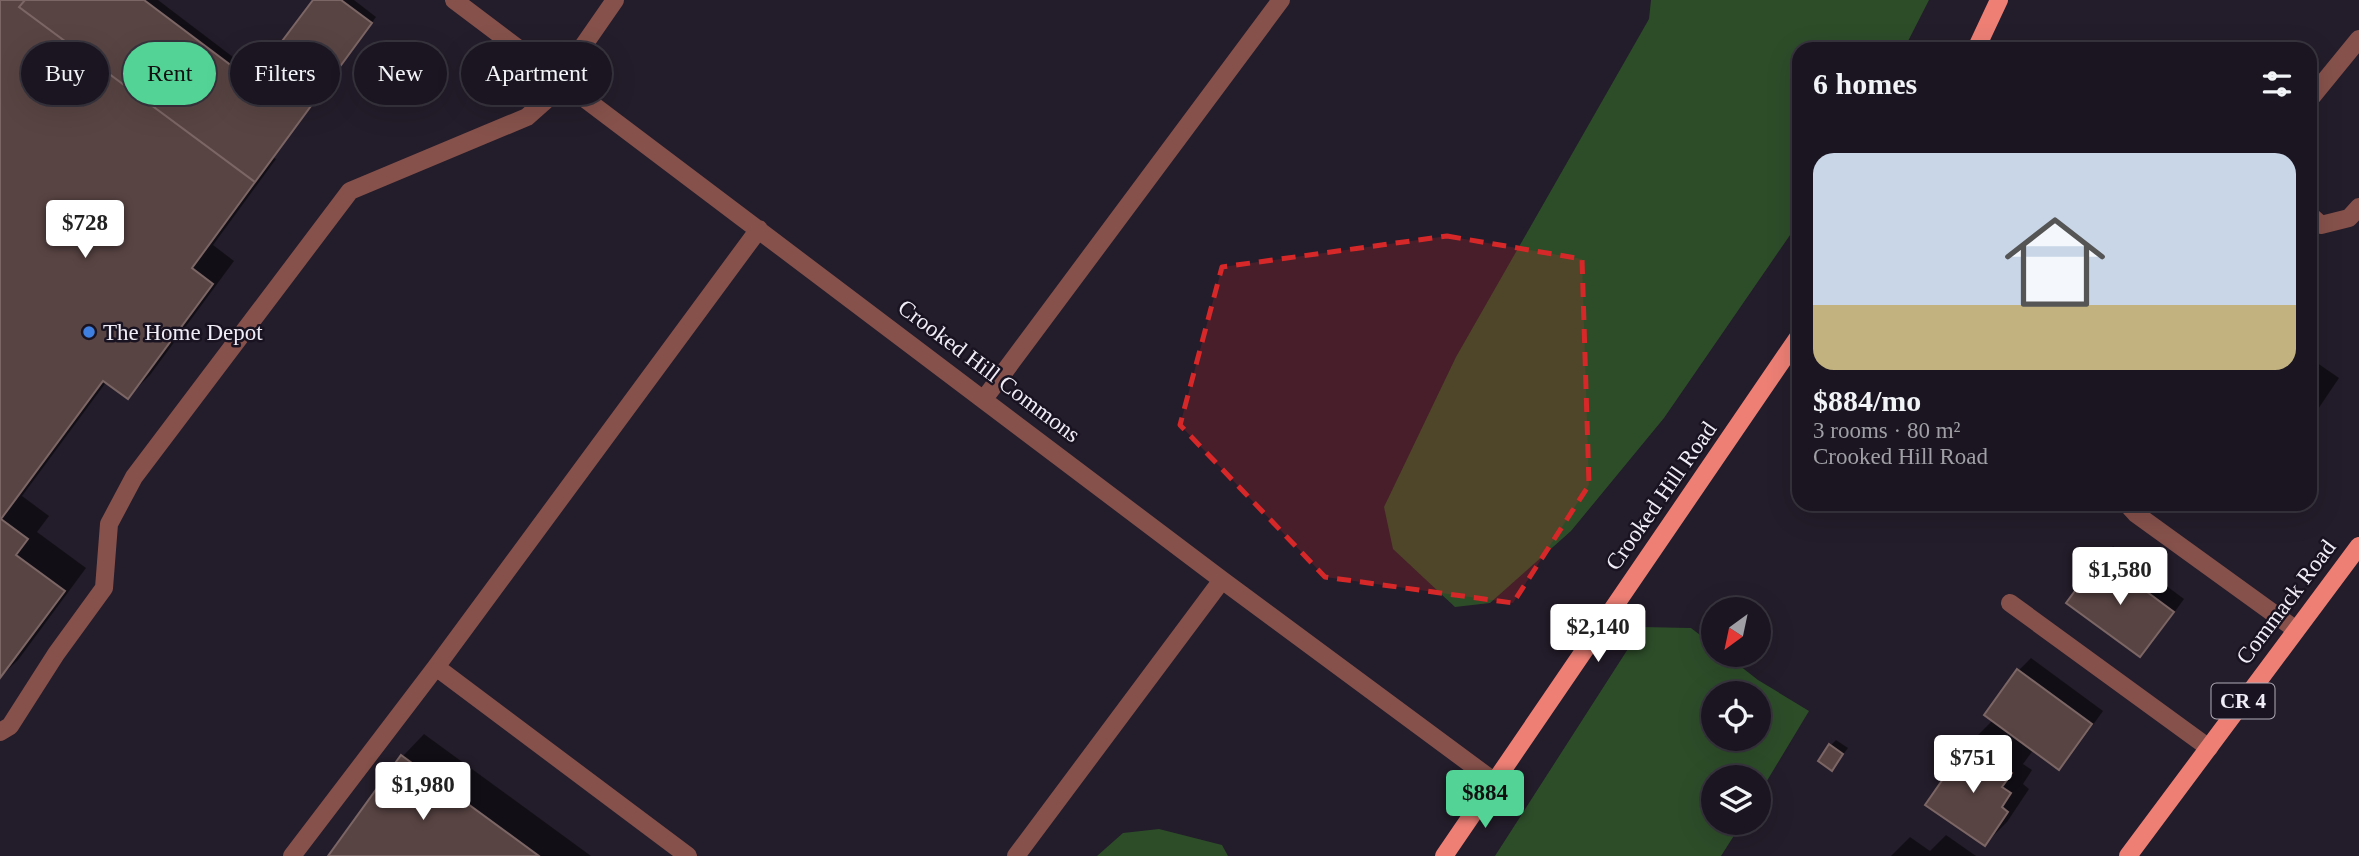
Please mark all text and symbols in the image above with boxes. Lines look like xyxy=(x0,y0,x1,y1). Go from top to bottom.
chip: Buy xyxy=(21,42,109,105)
chip: Rent xyxy=(123,42,216,105)
chip: Filters xyxy=(230,42,340,105)
chip: New xyxy=(354,42,447,105)
chip: Apartment xyxy=(461,42,612,105)
icon: filters xyxy=(2258,65,2296,103)
text: 6 homes xyxy=(1813,67,1917,100)
icon: home xyxy=(1992,199,2118,325)
pin: $728 xyxy=(44,201,126,260)
text: $728 xyxy=(62,210,108,235)
street label: Crooked Hill Commons xyxy=(893,294,1085,448)
place label: The Home Depot xyxy=(103,320,263,345)
marker: The Home Depot xyxy=(81,324,97,340)
text: $884/mo xyxy=(1813,384,1921,417)
street label: Crooked Hill Road xyxy=(1601,417,1722,575)
text: 3 rooms · 80 m² xyxy=(1813,418,1960,443)
text: Crooked Hill Road xyxy=(1813,444,1988,469)
street label: Commack Road xyxy=(2231,535,2341,669)
pin: $1,580 xyxy=(2063,548,2177,607)
text: $1,580 xyxy=(2088,557,2152,582)
north arrow xyxy=(1701,597,1771,667)
map controls xyxy=(1701,597,1771,835)
pin: $2,140 xyxy=(1541,604,1655,664)
text: $2,140 xyxy=(1566,614,1630,639)
button: locate xyxy=(1701,681,1771,751)
road number: CR 4 xyxy=(2212,684,2274,718)
pin: $751 xyxy=(1932,736,2014,795)
text: $751 xyxy=(1950,745,1996,770)
pin: $1,980 xyxy=(366,762,480,822)
button: layers xyxy=(1701,765,1771,835)
pin: $884 xyxy=(1444,770,1526,830)
text: $1,980 xyxy=(391,772,455,797)
text: $884 xyxy=(1462,780,1508,805)

